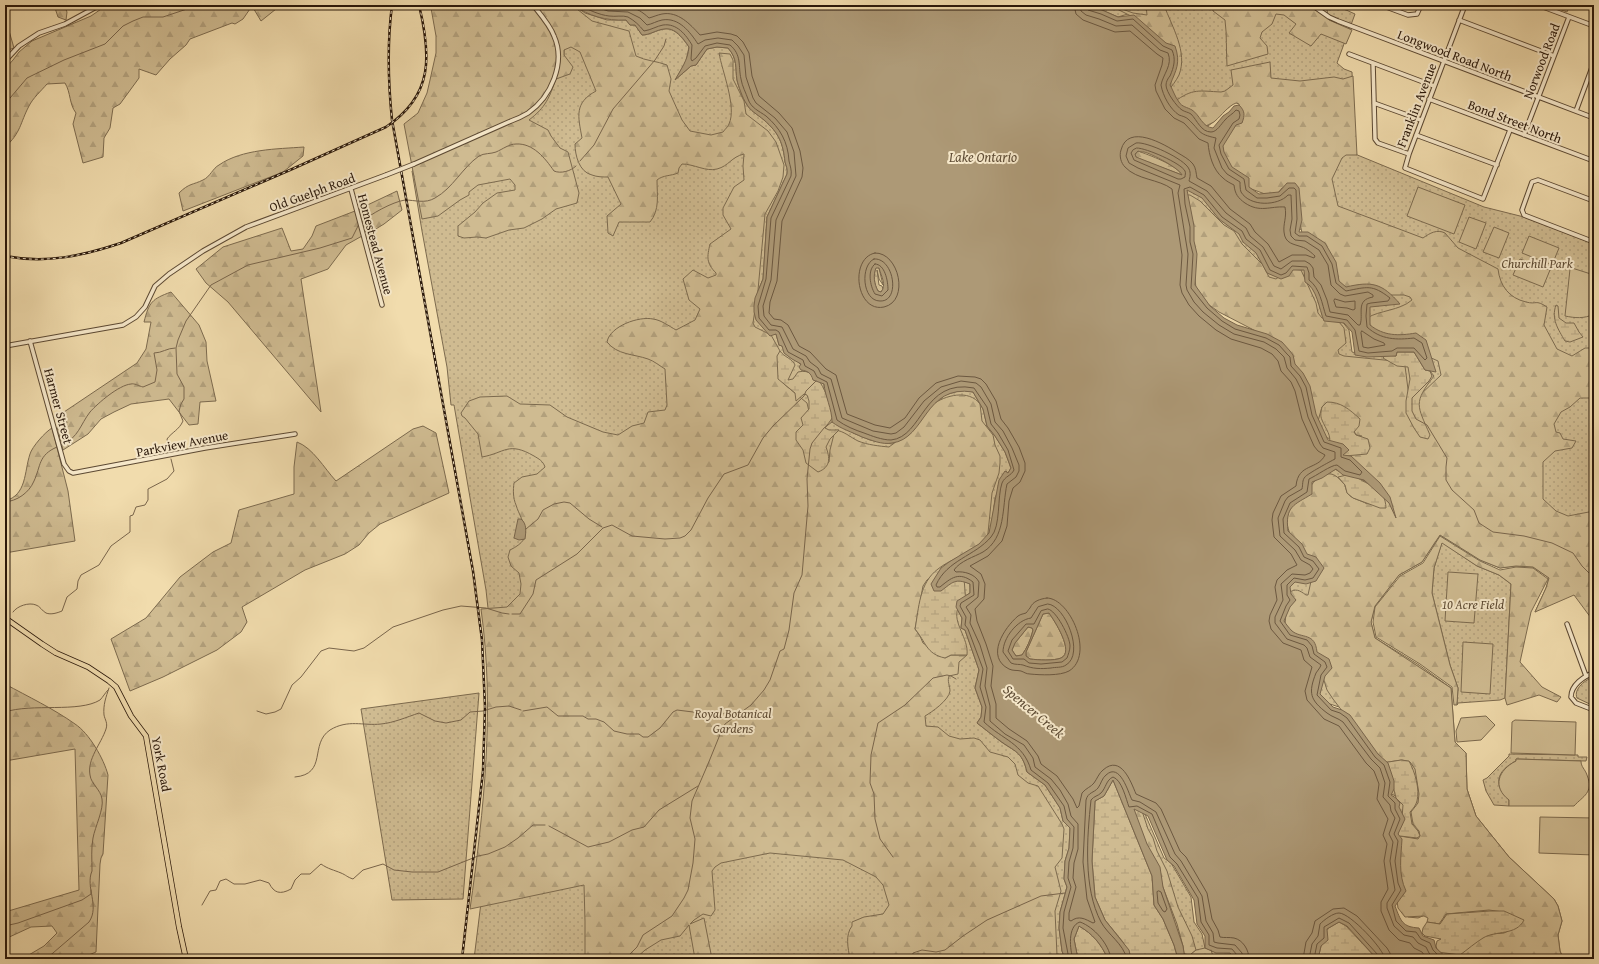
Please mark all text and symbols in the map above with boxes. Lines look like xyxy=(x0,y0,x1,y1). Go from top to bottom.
street label: Norwood Road xyxy=(1518,20,1565,102)
street label: Longwood Road North xyxy=(1395,25,1515,86)
street label: Franklin Avenue xyxy=(1392,60,1441,150)
street label: Bond Street North xyxy=(1465,95,1565,148)
water label: Lake Ontario xyxy=(948,147,1017,167)
street label: Old Guelph Road xyxy=(267,168,358,217)
street label: Homestead Avenue xyxy=(353,192,398,297)
park label: Churchill Park xyxy=(1501,254,1573,273)
street label: Harmer Street xyxy=(39,366,78,447)
street label: Parkview Avenue xyxy=(134,425,230,462)
park label: 10 Acre Field xyxy=(1442,595,1504,614)
water label: Spencer Creek xyxy=(999,679,1069,743)
park label: Royal Botanical Gardens xyxy=(694,704,771,738)
street label: York Road xyxy=(147,735,176,793)

